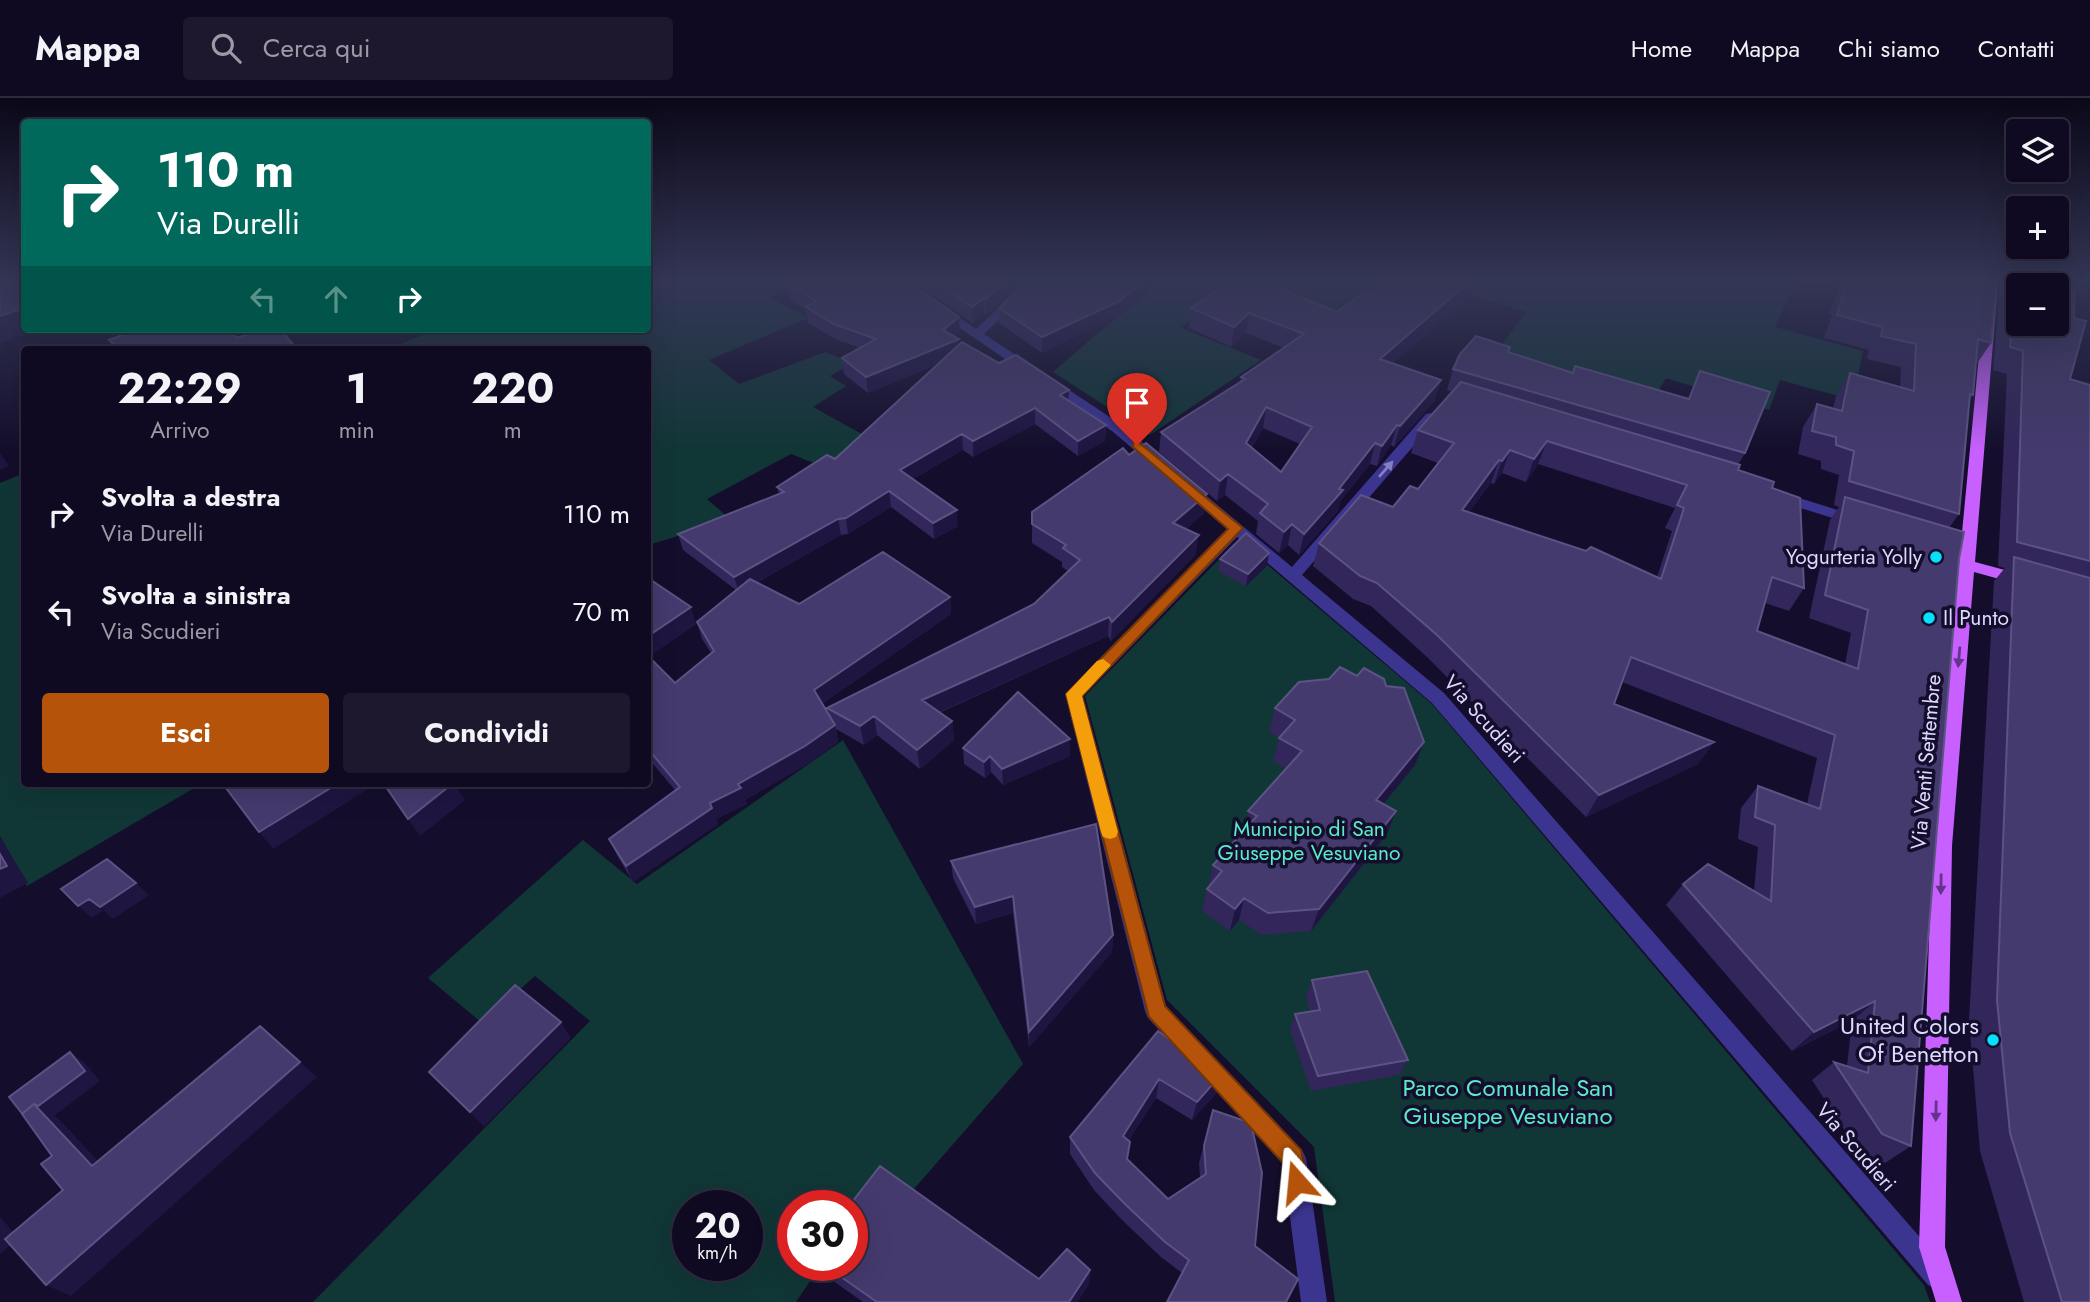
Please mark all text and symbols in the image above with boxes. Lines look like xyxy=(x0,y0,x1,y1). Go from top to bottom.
search box xyxy=(183,17,673,80)
text: Mappa xyxy=(35,25,141,72)
icon: search xyxy=(207,29,245,67)
text: Cerca qui xyxy=(263,29,370,67)
text: Home xyxy=(1631,31,1692,66)
text: Mappa xyxy=(1730,31,1800,66)
text: Chi siamo xyxy=(1838,31,1940,66)
text: Contatti xyxy=(1978,31,2055,66)
map controls xyxy=(2006,119,2069,336)
button: layers xyxy=(2006,119,2069,182)
text: 110 m xyxy=(157,135,294,205)
icon: right xyxy=(42,147,133,238)
button: + xyxy=(2006,196,2069,259)
text: Via Durelli xyxy=(157,200,300,246)
button: − xyxy=(2006,273,2069,336)
icon: left xyxy=(244,280,282,318)
icon: ahead xyxy=(317,280,355,318)
icon: right xyxy=(390,280,428,318)
text: 22:29 xyxy=(118,358,242,419)
text: 1 xyxy=(346,358,367,419)
text: 220 xyxy=(471,358,554,419)
pin xyxy=(1107,373,1167,445)
icon: arrive xyxy=(1118,384,1156,422)
text: Arrivo xyxy=(150,413,209,447)
text: min xyxy=(339,413,375,447)
text: m xyxy=(504,413,522,447)
one-way arrow xyxy=(1378,460,1394,478)
text: Svolta a destra xyxy=(101,478,281,516)
icon: right xyxy=(42,495,80,533)
text: 110 m xyxy=(563,495,630,533)
text: Via Durelli xyxy=(101,516,204,550)
place label: Yogurteria Yolly xyxy=(1786,542,1923,572)
marker: Yogurteria Yolly xyxy=(1928,549,1944,565)
text: Svolta a sinistra xyxy=(101,576,291,614)
icon: left xyxy=(42,593,80,631)
text: 70 m xyxy=(573,593,630,631)
place label: Il Punto xyxy=(1943,603,2009,633)
marker: Il Punto xyxy=(1921,610,1937,626)
text: Via Scudieri xyxy=(101,614,221,648)
one-way arrow xyxy=(1953,646,1964,668)
street label: Via Scudieri xyxy=(1436,668,1532,770)
street label: Via Venti Settembre xyxy=(1903,673,1949,851)
button: Esci xyxy=(42,693,329,773)
button: Condividi xyxy=(343,693,630,773)
park label: Municipio di San Giuseppe Vesuviano xyxy=(1218,814,1400,868)
one-way arrow xyxy=(1936,873,1947,895)
place label: United Colors Of Benetton xyxy=(1840,1008,1979,1071)
marker: United Colors Of Benetton xyxy=(1985,1032,2001,1048)
park label: Parco Comunale San Giuseppe Vesuviano xyxy=(1402,1070,1614,1133)
street label: Via Scudieri xyxy=(1809,1096,1903,1198)
one-way arrow xyxy=(1930,1100,1941,1122)
position arrow xyxy=(1260,1145,1334,1219)
speed limit sign: 30 xyxy=(777,1190,868,1281)
text: 20 xyxy=(694,1201,741,1251)
text: km/h xyxy=(697,1240,738,1266)

